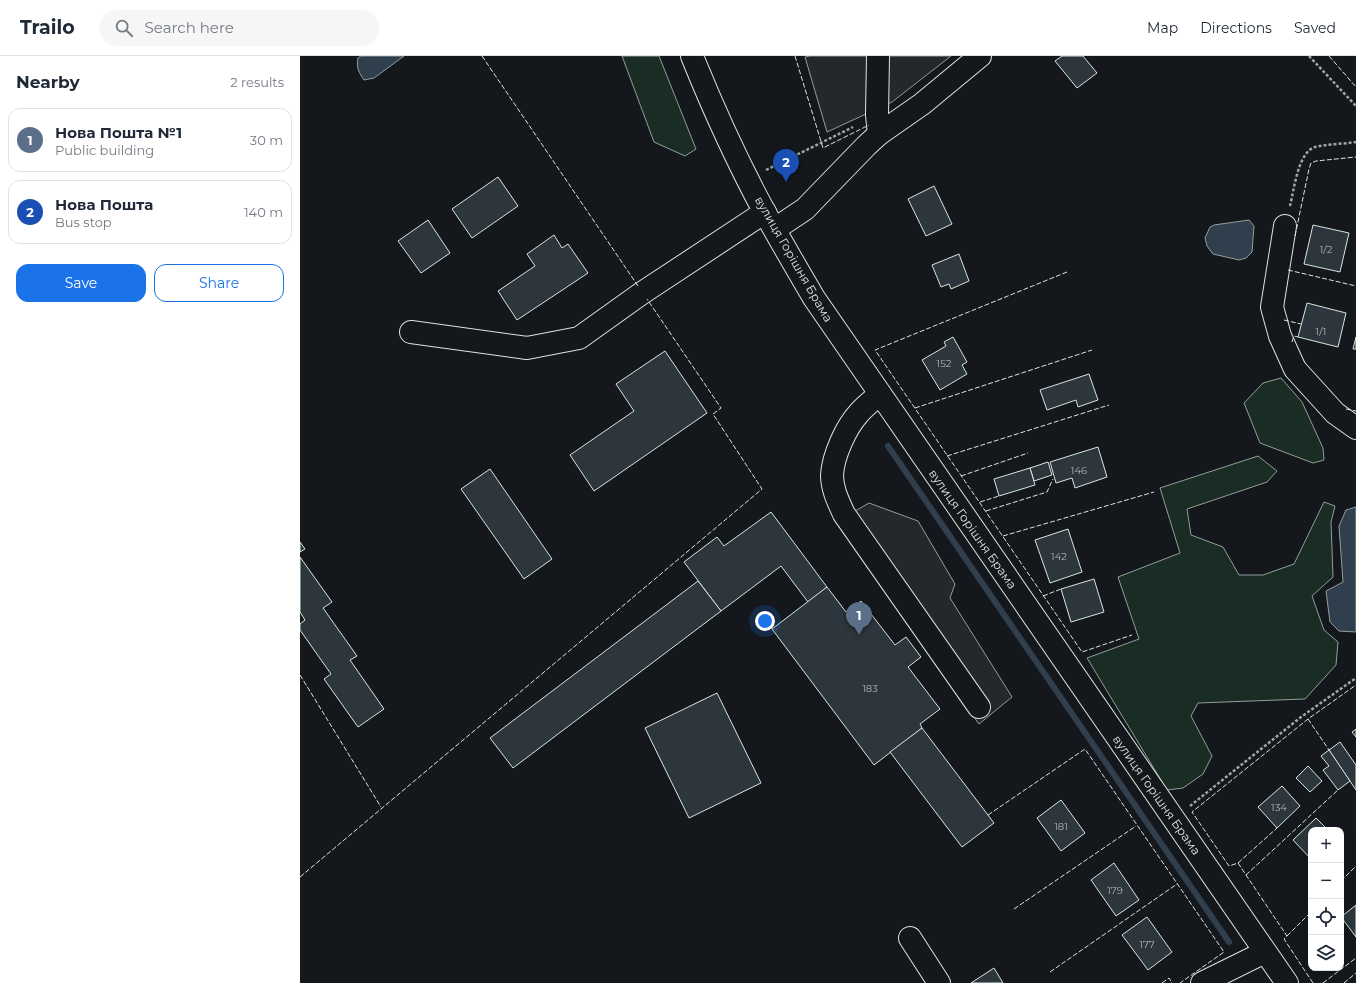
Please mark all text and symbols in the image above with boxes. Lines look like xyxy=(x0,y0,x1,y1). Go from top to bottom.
search box xyxy=(99,10,379,46)
text: Trailo xyxy=(20,16,75,39)
icon: search xyxy=(113,17,135,39)
text: Search here xyxy=(145,18,234,37)
text: Map xyxy=(1147,19,1178,37)
text: Directions xyxy=(1200,19,1272,37)
text: Saved xyxy=(1294,19,1336,37)
text: Nearby xyxy=(16,72,80,92)
text: 2 results xyxy=(230,74,284,90)
text: Нова Пошта №1 xyxy=(55,123,182,142)
text: 1 xyxy=(27,132,33,148)
text: 30 m xyxy=(250,132,283,148)
text: Public building xyxy=(55,142,154,158)
pin: 2 xyxy=(773,149,799,182)
street label: вулиця Горішня Брама xyxy=(752,193,836,325)
text: Нова Пошта xyxy=(55,195,153,214)
text: 2 xyxy=(26,204,34,220)
text: 140 m xyxy=(244,204,283,220)
text: Bus stop xyxy=(55,214,112,230)
house number: 1/2 xyxy=(1320,243,1333,256)
button: Save xyxy=(16,264,146,302)
button: Share xyxy=(154,264,284,302)
house number: 1/1 xyxy=(1316,325,1326,338)
house number: 152 xyxy=(937,357,952,370)
house number: 146 xyxy=(1071,464,1087,477)
street label: вулиця Горішня Брама xyxy=(926,466,1020,592)
house number: 142 xyxy=(1051,550,1067,563)
pin: 1 xyxy=(846,602,872,635)
your location xyxy=(755,611,775,631)
house number: 183 xyxy=(862,682,878,695)
street label: вулиця Горішня Брама xyxy=(1110,732,1204,858)
house number: 134 xyxy=(1271,801,1287,814)
house number: 181 xyxy=(1054,820,1068,833)
map controls xyxy=(1308,827,1344,971)
button: + xyxy=(1308,827,1344,863)
button: − xyxy=(1308,863,1344,899)
house number: 179 xyxy=(1107,884,1123,897)
button: locate xyxy=(1308,899,1344,935)
button: layers xyxy=(1308,935,1344,971)
house number: 177 xyxy=(1139,938,1155,951)

